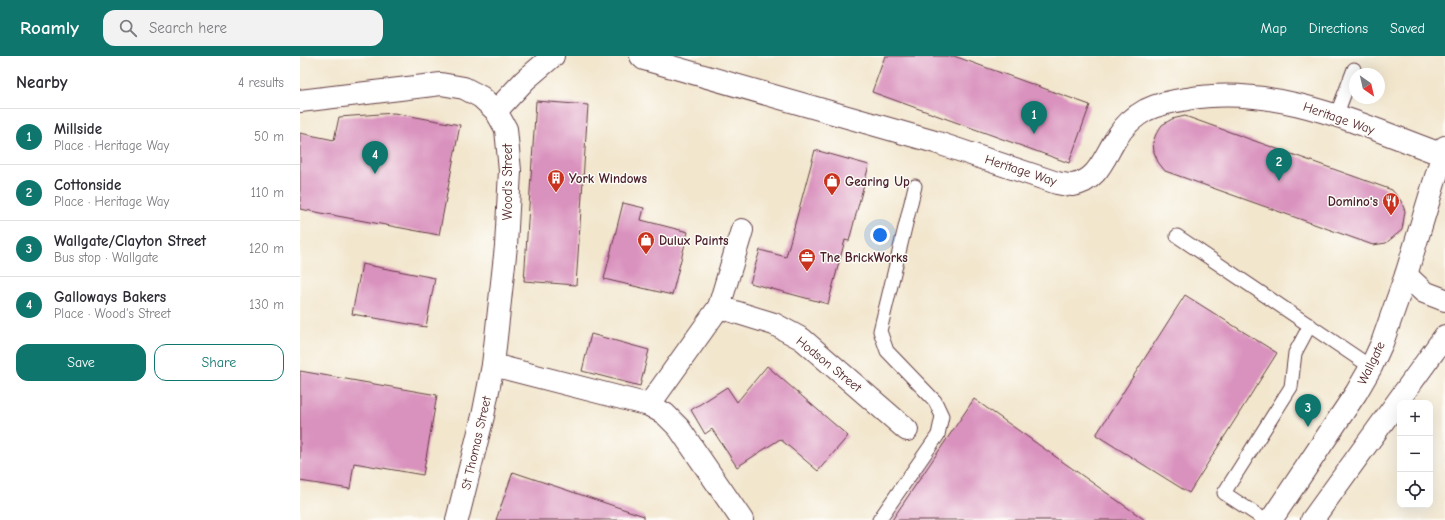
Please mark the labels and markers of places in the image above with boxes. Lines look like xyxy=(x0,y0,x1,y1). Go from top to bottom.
pin: 1 xyxy=(1021,101,1047,134)
pin: 4 xyxy=(362,141,388,174)
pin: 2 xyxy=(1266,148,1292,181)
building icon: York Windows xyxy=(546,168,566,193)
place label: York Windows xyxy=(569,171,648,186)
shop icon: Gearing Up xyxy=(822,171,842,196)
place label: Gearing Up xyxy=(845,174,910,189)
restaurant icon: Domino's xyxy=(1381,191,1401,216)
place label: Domino's xyxy=(1328,194,1378,209)
shop icon: Dulux Paints xyxy=(636,230,656,255)
place label: Dulux Paints xyxy=(659,233,729,248)
office icon: The BrickWorks xyxy=(797,247,817,272)
place label: The BrickWorks xyxy=(820,250,908,265)
pin: 3 xyxy=(1295,394,1321,427)

